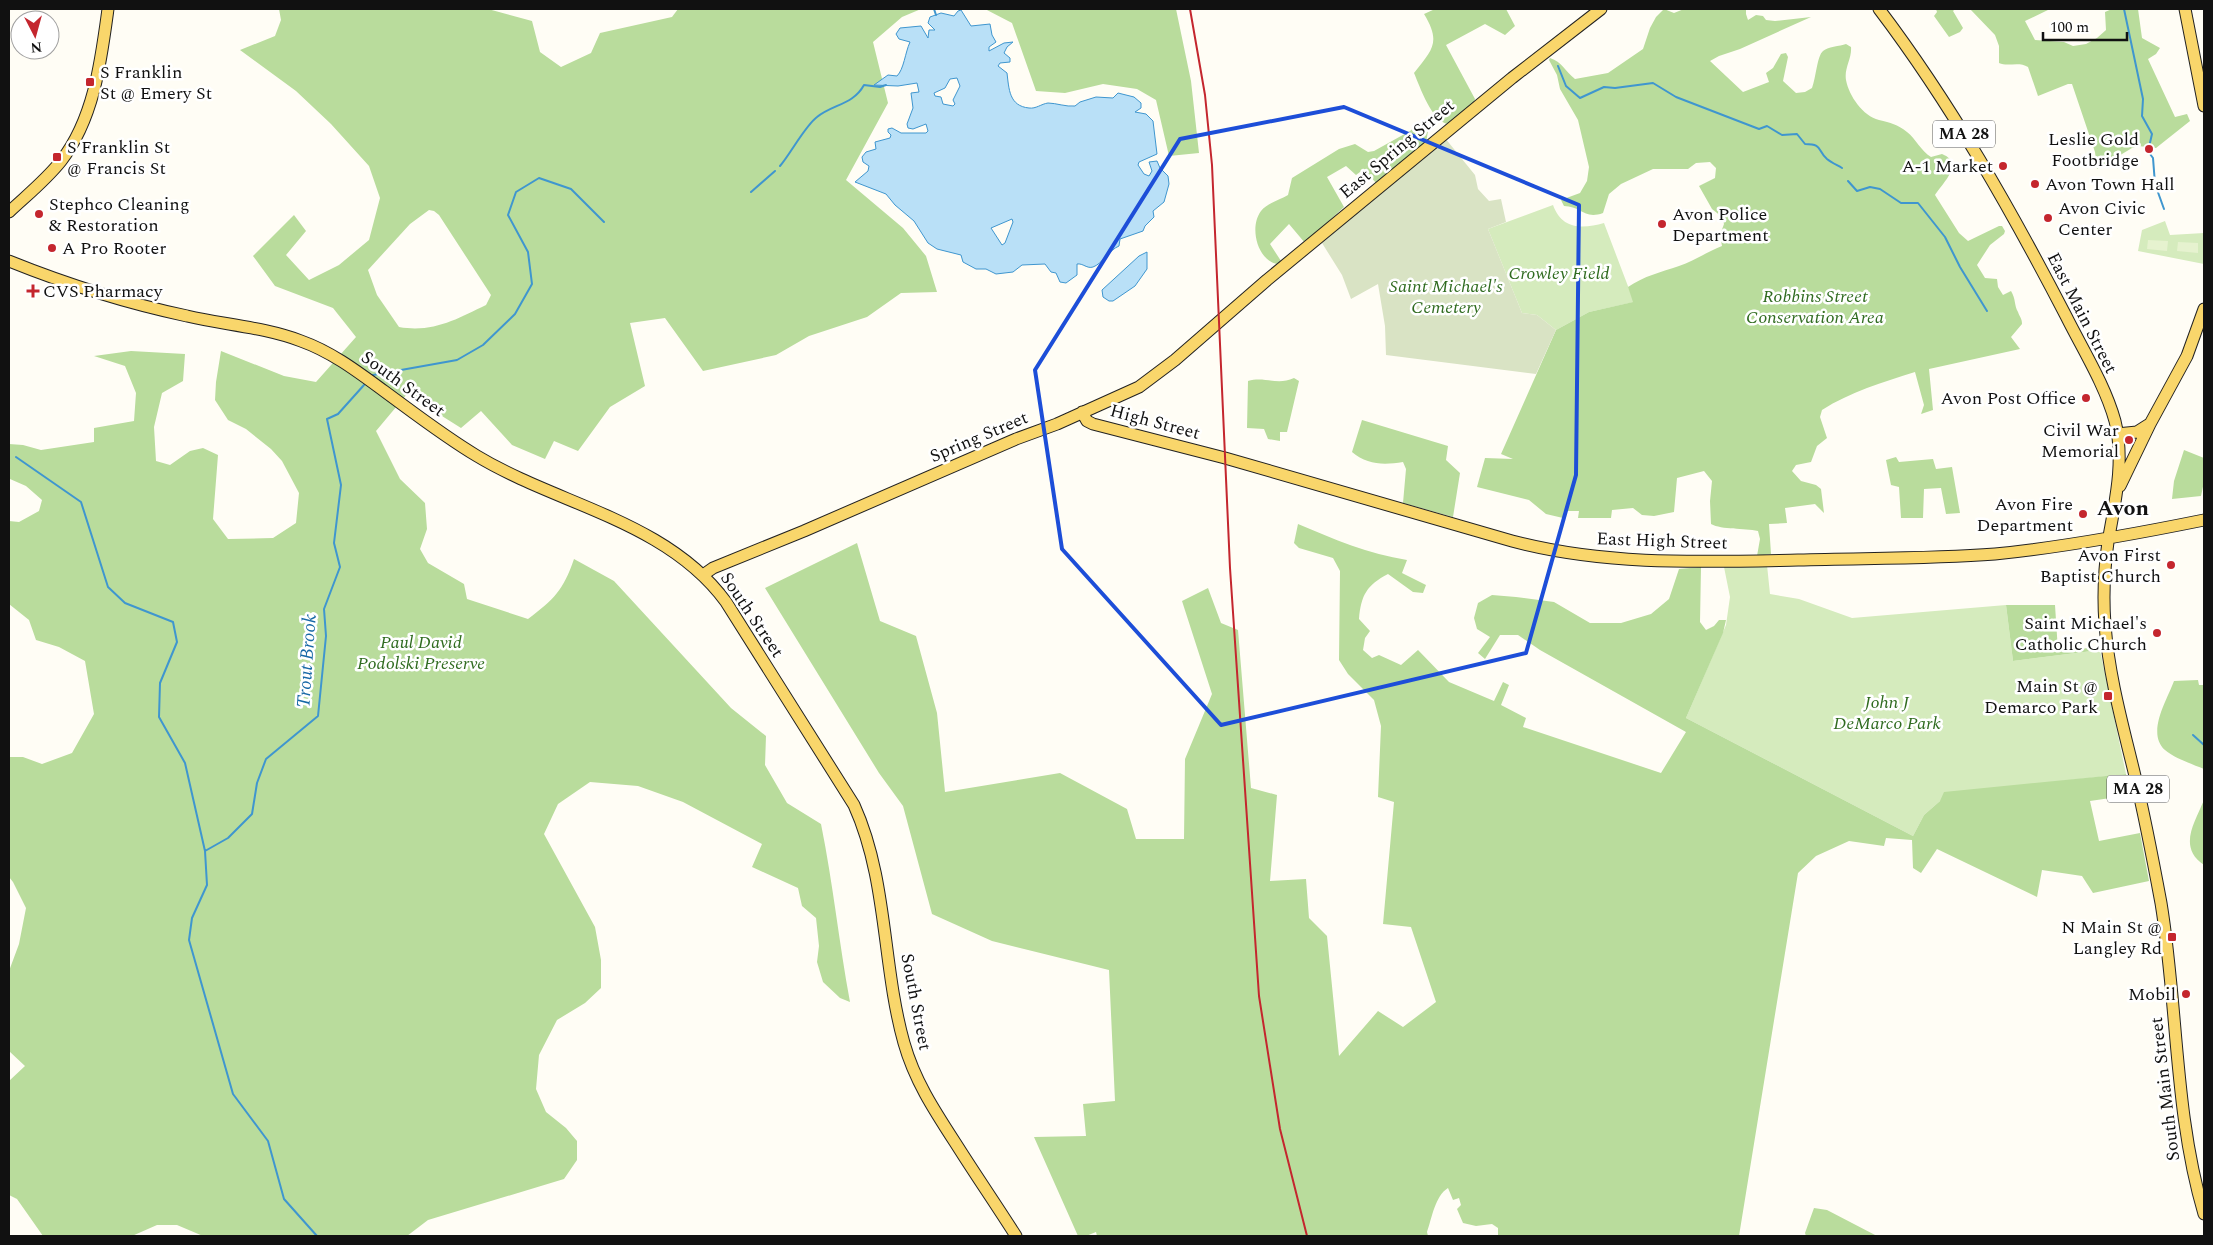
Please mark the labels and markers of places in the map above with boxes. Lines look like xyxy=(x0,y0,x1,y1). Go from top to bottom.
place label: S Franklin St @ Emery St xyxy=(100,59,212,107)
marker: S Franklin St @ Emery St xyxy=(84,76,96,88)
place label: Leslie Gold Footbridge xyxy=(2048,126,2139,174)
place label: S Franklin St @ Francis St xyxy=(67,134,170,182)
marker: Leslie Gold Footbridge xyxy=(2143,143,2155,155)
marker: S Franklin St @ Francis St xyxy=(51,151,63,163)
place label: A-1 Market xyxy=(1902,153,1993,180)
marker: A-1 Market xyxy=(1997,160,2009,172)
place label: Avon Town Hall xyxy=(2045,171,2174,198)
marker: Avon Town Hall xyxy=(2029,178,2041,190)
place label: Stephco Cleaning & Restoration xyxy=(49,191,190,239)
place label: Avon Civic Center xyxy=(2058,195,2146,243)
place label: Avon Police Department xyxy=(1672,201,1769,249)
marker: Stephco Cleaning & Restoration xyxy=(33,208,45,220)
marker: Avon Civic Center xyxy=(2042,212,2054,224)
marker: Avon Police Department xyxy=(1656,218,1668,230)
place label: A Pro Rooter xyxy=(62,235,166,262)
marker: A Pro Rooter xyxy=(46,242,58,254)
place label: CVS Pharmacy xyxy=(43,278,164,305)
marker: CVS Pharmacy xyxy=(27,285,39,297)
place label: Avon Post Office xyxy=(1941,385,2076,412)
marker: Avon Post Office xyxy=(2080,392,2092,404)
place label: Civil War Memorial xyxy=(2041,417,2119,465)
marker: Civil War Memorial xyxy=(2123,434,2135,446)
place label: Avon Fire Department xyxy=(1977,491,2073,539)
marker: Avon Fire Department xyxy=(2077,508,2089,520)
place label: Avon First Baptist Church xyxy=(2040,542,2161,590)
marker: Avon First Baptist Church xyxy=(2165,559,2177,571)
place label: Saint Michael's Catholic Church xyxy=(2015,610,2147,658)
marker: Saint Michael's Catholic Church xyxy=(2151,627,2163,639)
place label: Main St @ Demarco Park xyxy=(1984,673,2098,721)
marker: Main St @ Demarco Park xyxy=(2102,690,2114,702)
place label: N Main St @ Langley Rd xyxy=(2061,914,2162,962)
marker: N Main St @ Langley Rd xyxy=(2166,931,2178,943)
place label: Mobil xyxy=(2128,981,2176,1008)
marker: Mobil xyxy=(2180,988,2192,1000)

